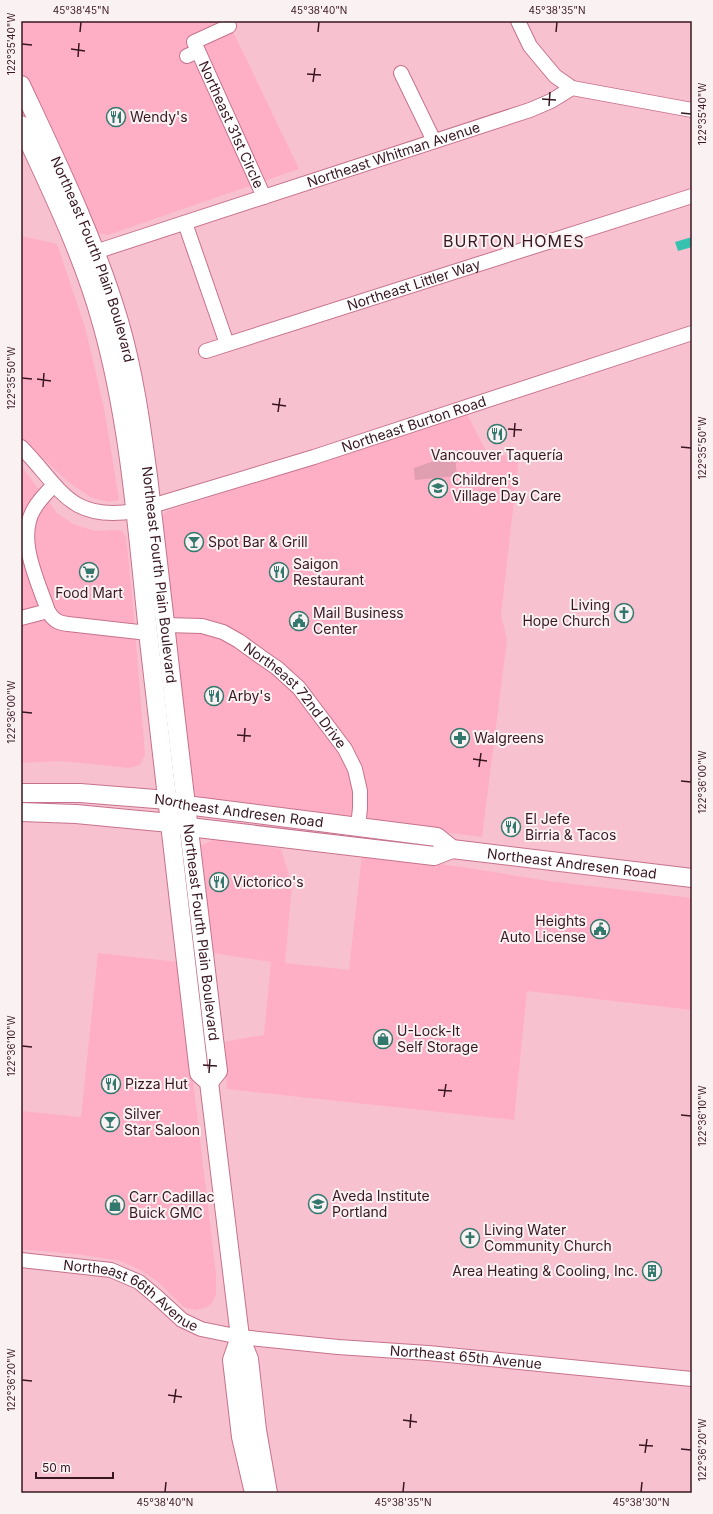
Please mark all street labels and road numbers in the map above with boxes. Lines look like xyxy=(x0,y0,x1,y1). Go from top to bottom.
street label: Northeast 31st Circle xyxy=(196,58,268,191)
street label: Northeast Whitman Avenue xyxy=(305,118,482,190)
street label: Northeast Fourth Plain Boulevard xyxy=(47,154,138,364)
street label: Northeast Littler Way xyxy=(345,255,482,314)
street label: Northeast Burton Road xyxy=(339,392,488,455)
street label: Northeast Fourth Plain Boulevard xyxy=(139,465,181,684)
street label: Northeast 72nd Drive xyxy=(241,638,350,751)
street label: Northeast Andresen Road xyxy=(154,790,324,830)
street label: Northeast Fourth Plain Boulevard xyxy=(180,823,223,1042)
street label: Northeast Andresen Road xyxy=(486,844,658,882)
street label: Northeast 66th Avenue xyxy=(62,1256,201,1335)
street label: Northeast 65th Avenue xyxy=(389,1341,543,1372)

